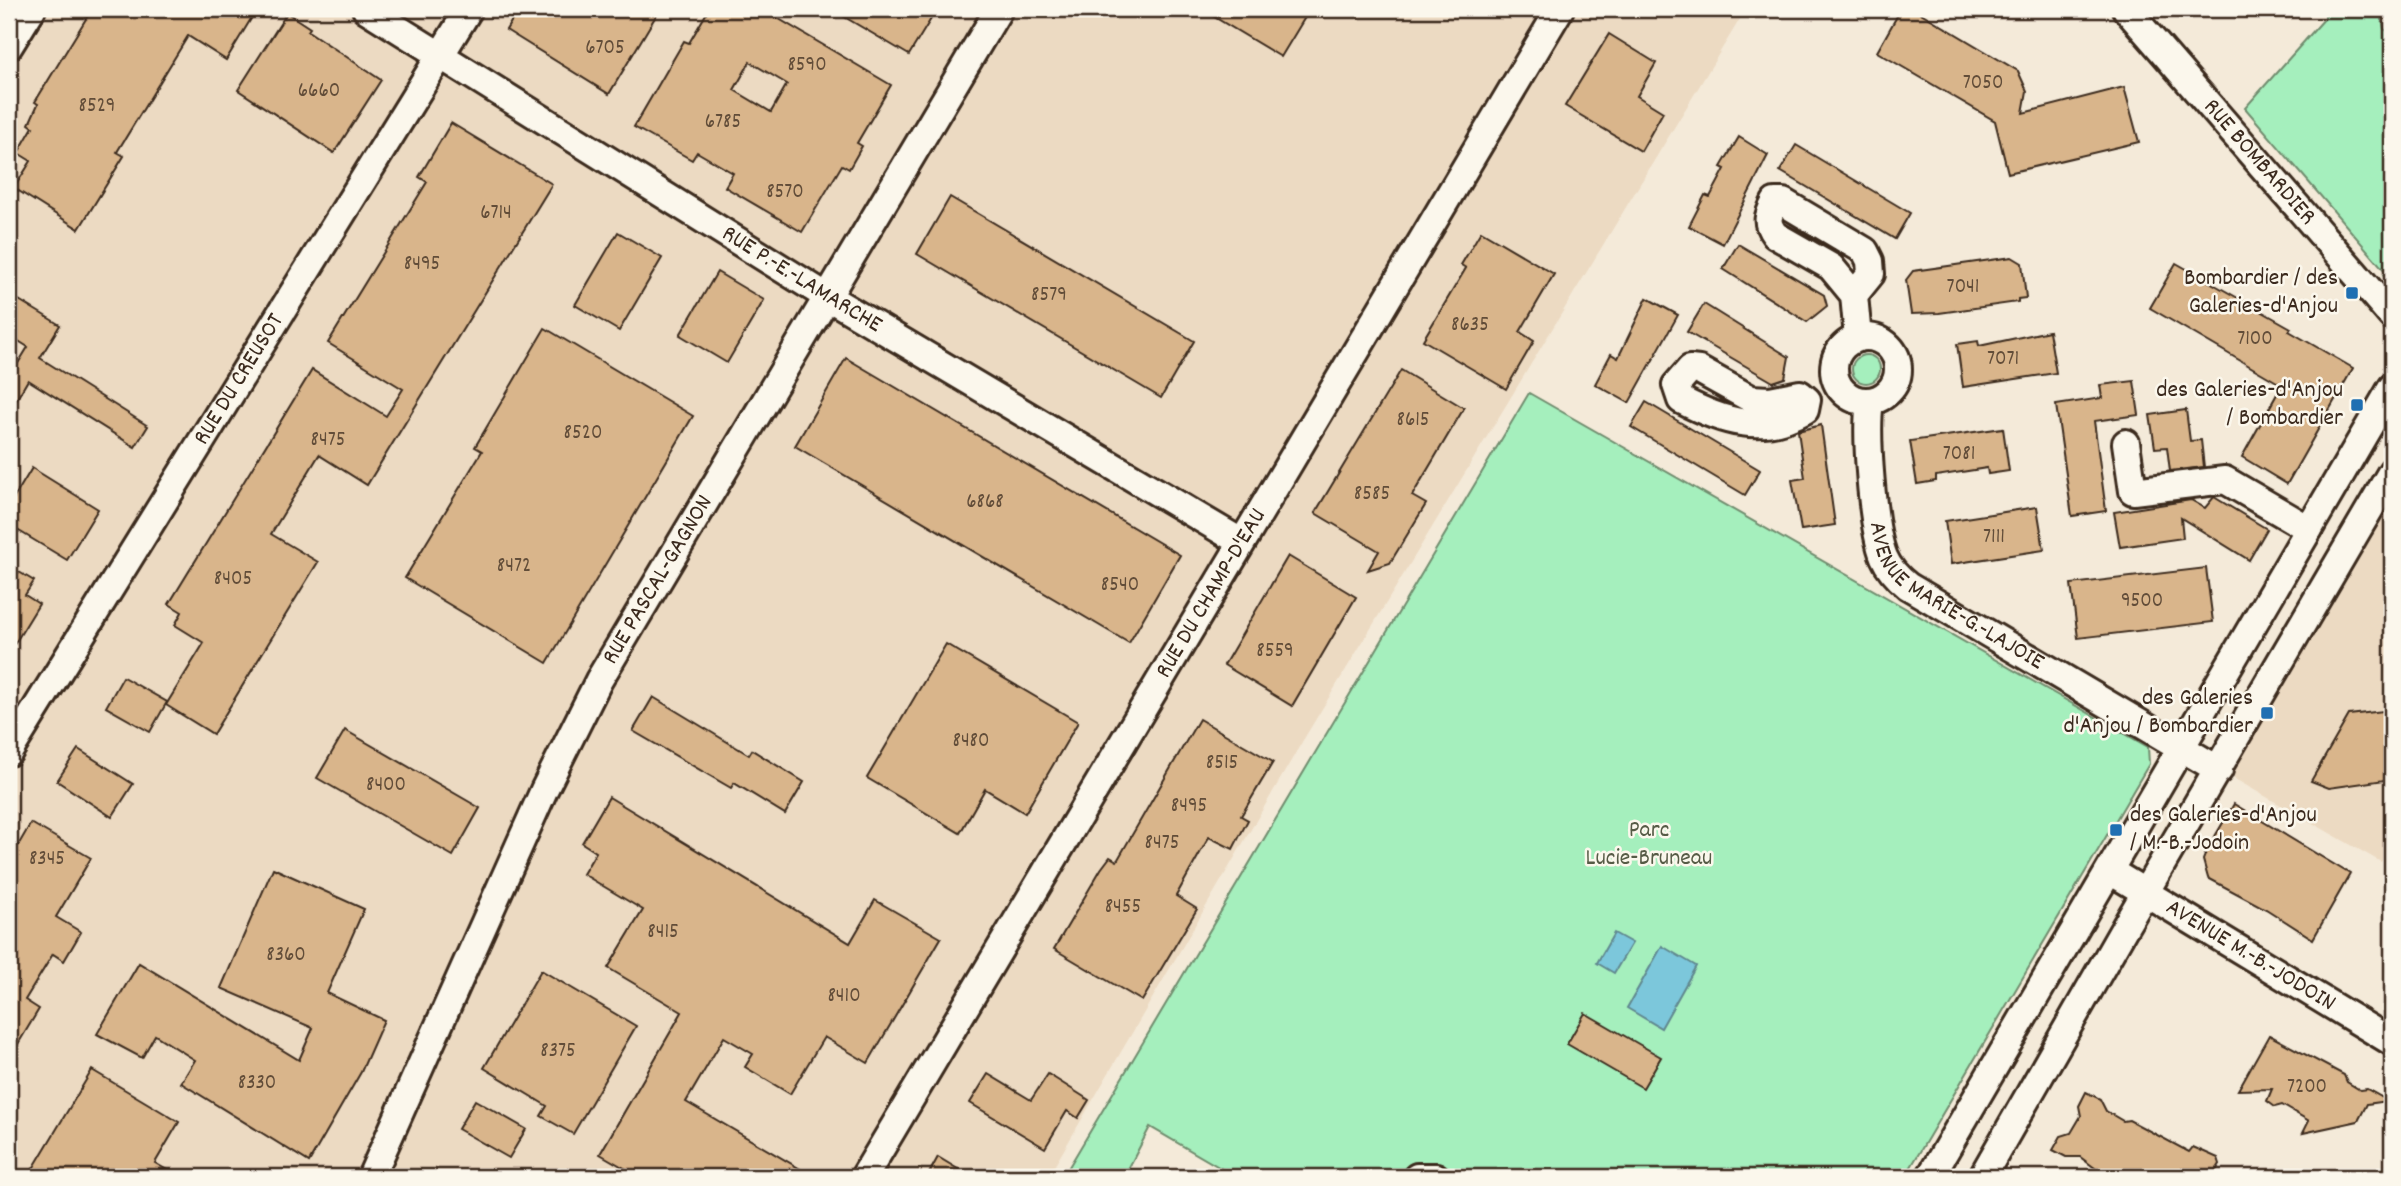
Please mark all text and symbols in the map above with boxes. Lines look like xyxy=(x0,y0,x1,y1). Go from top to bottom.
house number: 6705 xyxy=(585,34,625,64)
house number: 8590 xyxy=(787,51,827,81)
house number: 7050 xyxy=(1963,69,2003,99)
house number: 6660 xyxy=(298,77,340,107)
house number: 8529 xyxy=(79,92,115,122)
street label: RUE BOMBARDIER xyxy=(2194,92,2323,233)
house number: 6785 xyxy=(705,108,741,138)
house number: 8570 xyxy=(766,178,804,208)
house number: 6714 xyxy=(480,199,512,229)
street label: RUE P.-E.-LAMARCHE xyxy=(715,218,888,342)
house number: 8495 xyxy=(404,250,440,280)
place label: Bombardier / des Galeries-d'Anjou xyxy=(2184,262,2338,324)
house number: 7041 xyxy=(1947,273,1979,303)
house number: 8579 xyxy=(1031,281,1067,311)
marker: Bombardier / des Galeries-d'Anjou xyxy=(2344,285,2360,301)
street label: RUE DU CREUSOT xyxy=(186,307,293,452)
house number: 8635 xyxy=(1451,311,1489,341)
house number: 7100 xyxy=(2237,325,2273,355)
house number: 7071 xyxy=(1987,345,2019,375)
place label: des Galeries-d'Anjou / Bombardier xyxy=(2156,374,2343,436)
marker: des Galeries-d'Anjou / Bombardier xyxy=(2349,397,2365,413)
house number: 8615 xyxy=(1396,406,1430,436)
house number: 8520 xyxy=(564,419,602,449)
house number: 8475 xyxy=(311,426,345,456)
house number: 7081 xyxy=(1943,440,1975,470)
house number: 8585 xyxy=(1354,480,1390,510)
house number: 6868 xyxy=(966,488,1004,518)
street label: RUE PASCAL-GAGNON xyxy=(595,489,722,672)
street label: RUE DU CHAMP-D'EAU xyxy=(1148,502,1275,685)
street label: AVENUE MARIE-G.-LAJOIE xyxy=(1859,519,2050,680)
house number: 7111 xyxy=(1983,523,2005,553)
house number: 8472 xyxy=(497,552,531,582)
house number: 8405 xyxy=(214,565,252,595)
house number: 8540 xyxy=(1101,571,1139,601)
house number: 9500 xyxy=(2121,587,2163,617)
house number: 8559 xyxy=(1256,637,1294,667)
place label: des Galeries d'Anjou / Bombardier xyxy=(2063,682,2253,744)
marker: des Galeries d'Anjou / Bombardier xyxy=(2259,705,2275,721)
house number: 8480 xyxy=(952,727,990,757)
house number: 8515 xyxy=(1206,749,1238,779)
house number: 8400 xyxy=(366,771,406,801)
house number: 8495 xyxy=(1171,792,1207,822)
place label: des Galeries-d'Anjou / M.-B.-Jodoin xyxy=(2130,799,2317,861)
park label: Parc Lucie-Bruneau xyxy=(1586,814,1712,876)
marker: des Galeries-d'Anjou / M.-B.-Jodoin xyxy=(2108,822,2124,838)
house number: 8475 xyxy=(1145,829,1179,859)
house number: 8345 xyxy=(29,845,65,875)
street label: AVENUE M.-B.-JODOIN xyxy=(2159,891,2342,1021)
house number: 8455 xyxy=(1105,893,1141,923)
house number: 8415 xyxy=(647,918,679,948)
house number: 8360 xyxy=(266,941,306,971)
house number: 8410 xyxy=(827,982,861,1012)
house number: 8375 xyxy=(540,1037,576,1067)
house number: 8330 xyxy=(238,1069,276,1099)
house number: 7200 xyxy=(2287,1073,2327,1103)

